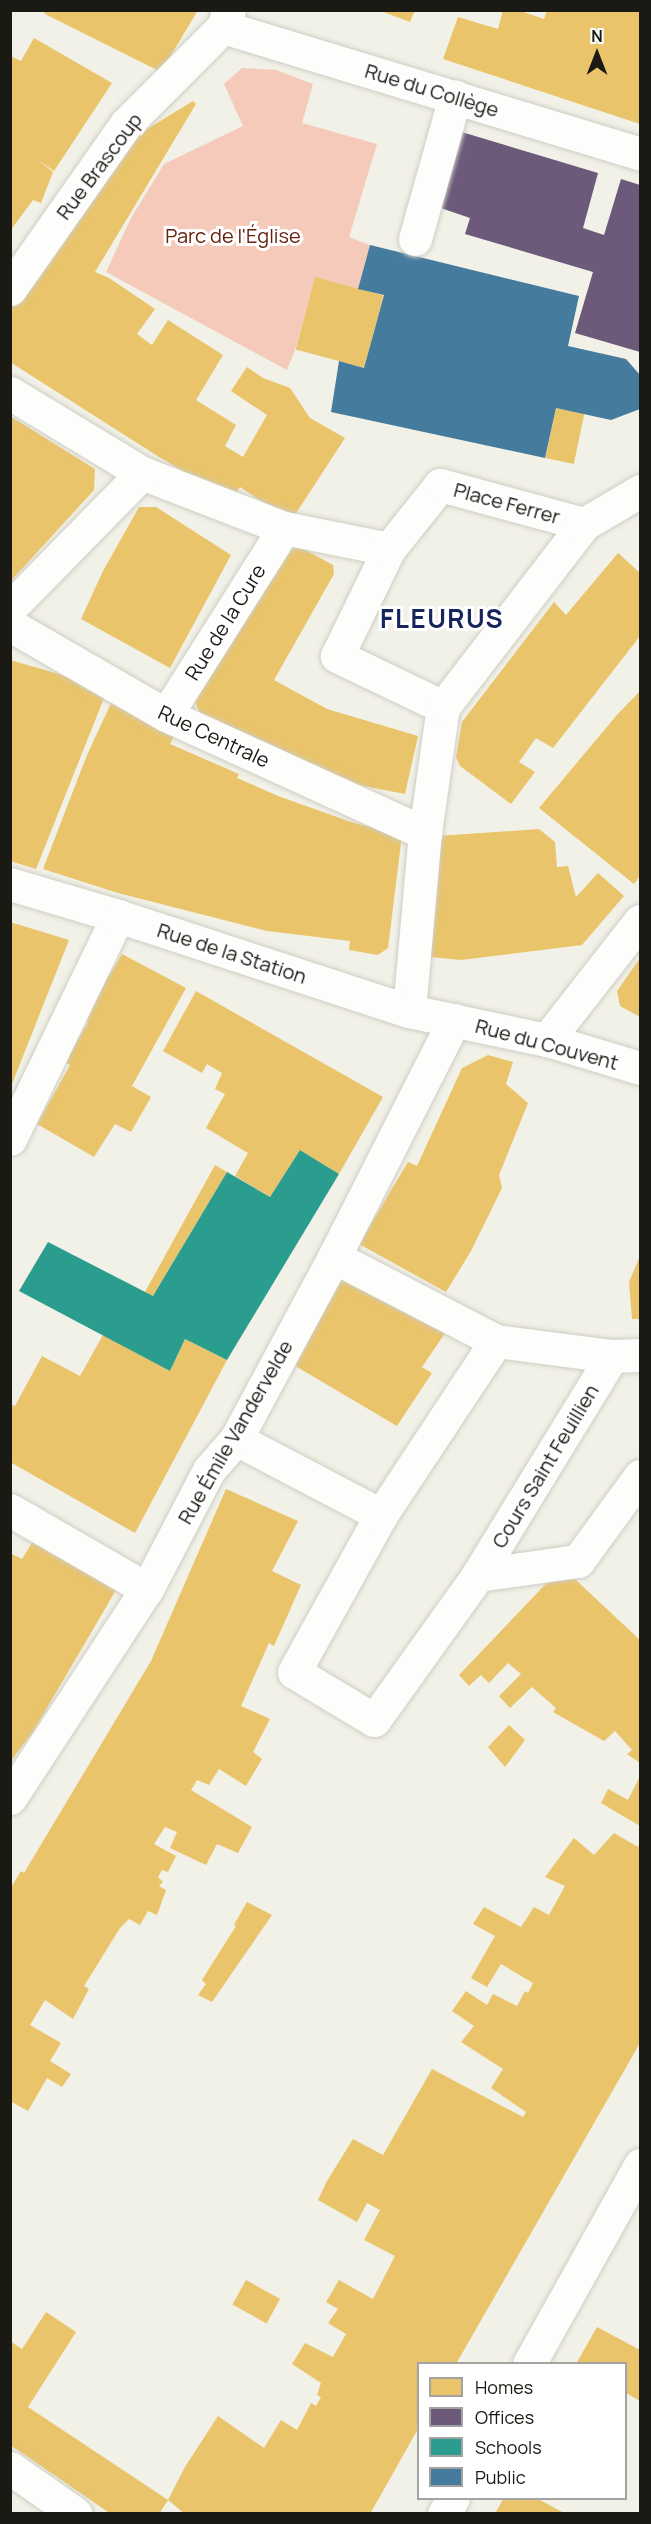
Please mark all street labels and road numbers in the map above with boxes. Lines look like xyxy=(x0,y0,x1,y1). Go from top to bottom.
street label: Rue du Collège xyxy=(362,58,502,122)
street label: Rue Brascoup xyxy=(51,108,147,224)
street label: Place Ferrer xyxy=(451,477,563,529)
street label: Rue de la Cure xyxy=(180,560,270,684)
street label: Rue Centrale xyxy=(155,700,273,772)
street label: Rue de la Station xyxy=(154,918,310,988)
street label: Rue du Couvent xyxy=(473,1013,621,1075)
street label: Rue Émile Vandervelde xyxy=(173,1336,297,1528)
street label: Cours Saint Feuillien xyxy=(487,1380,603,1552)

